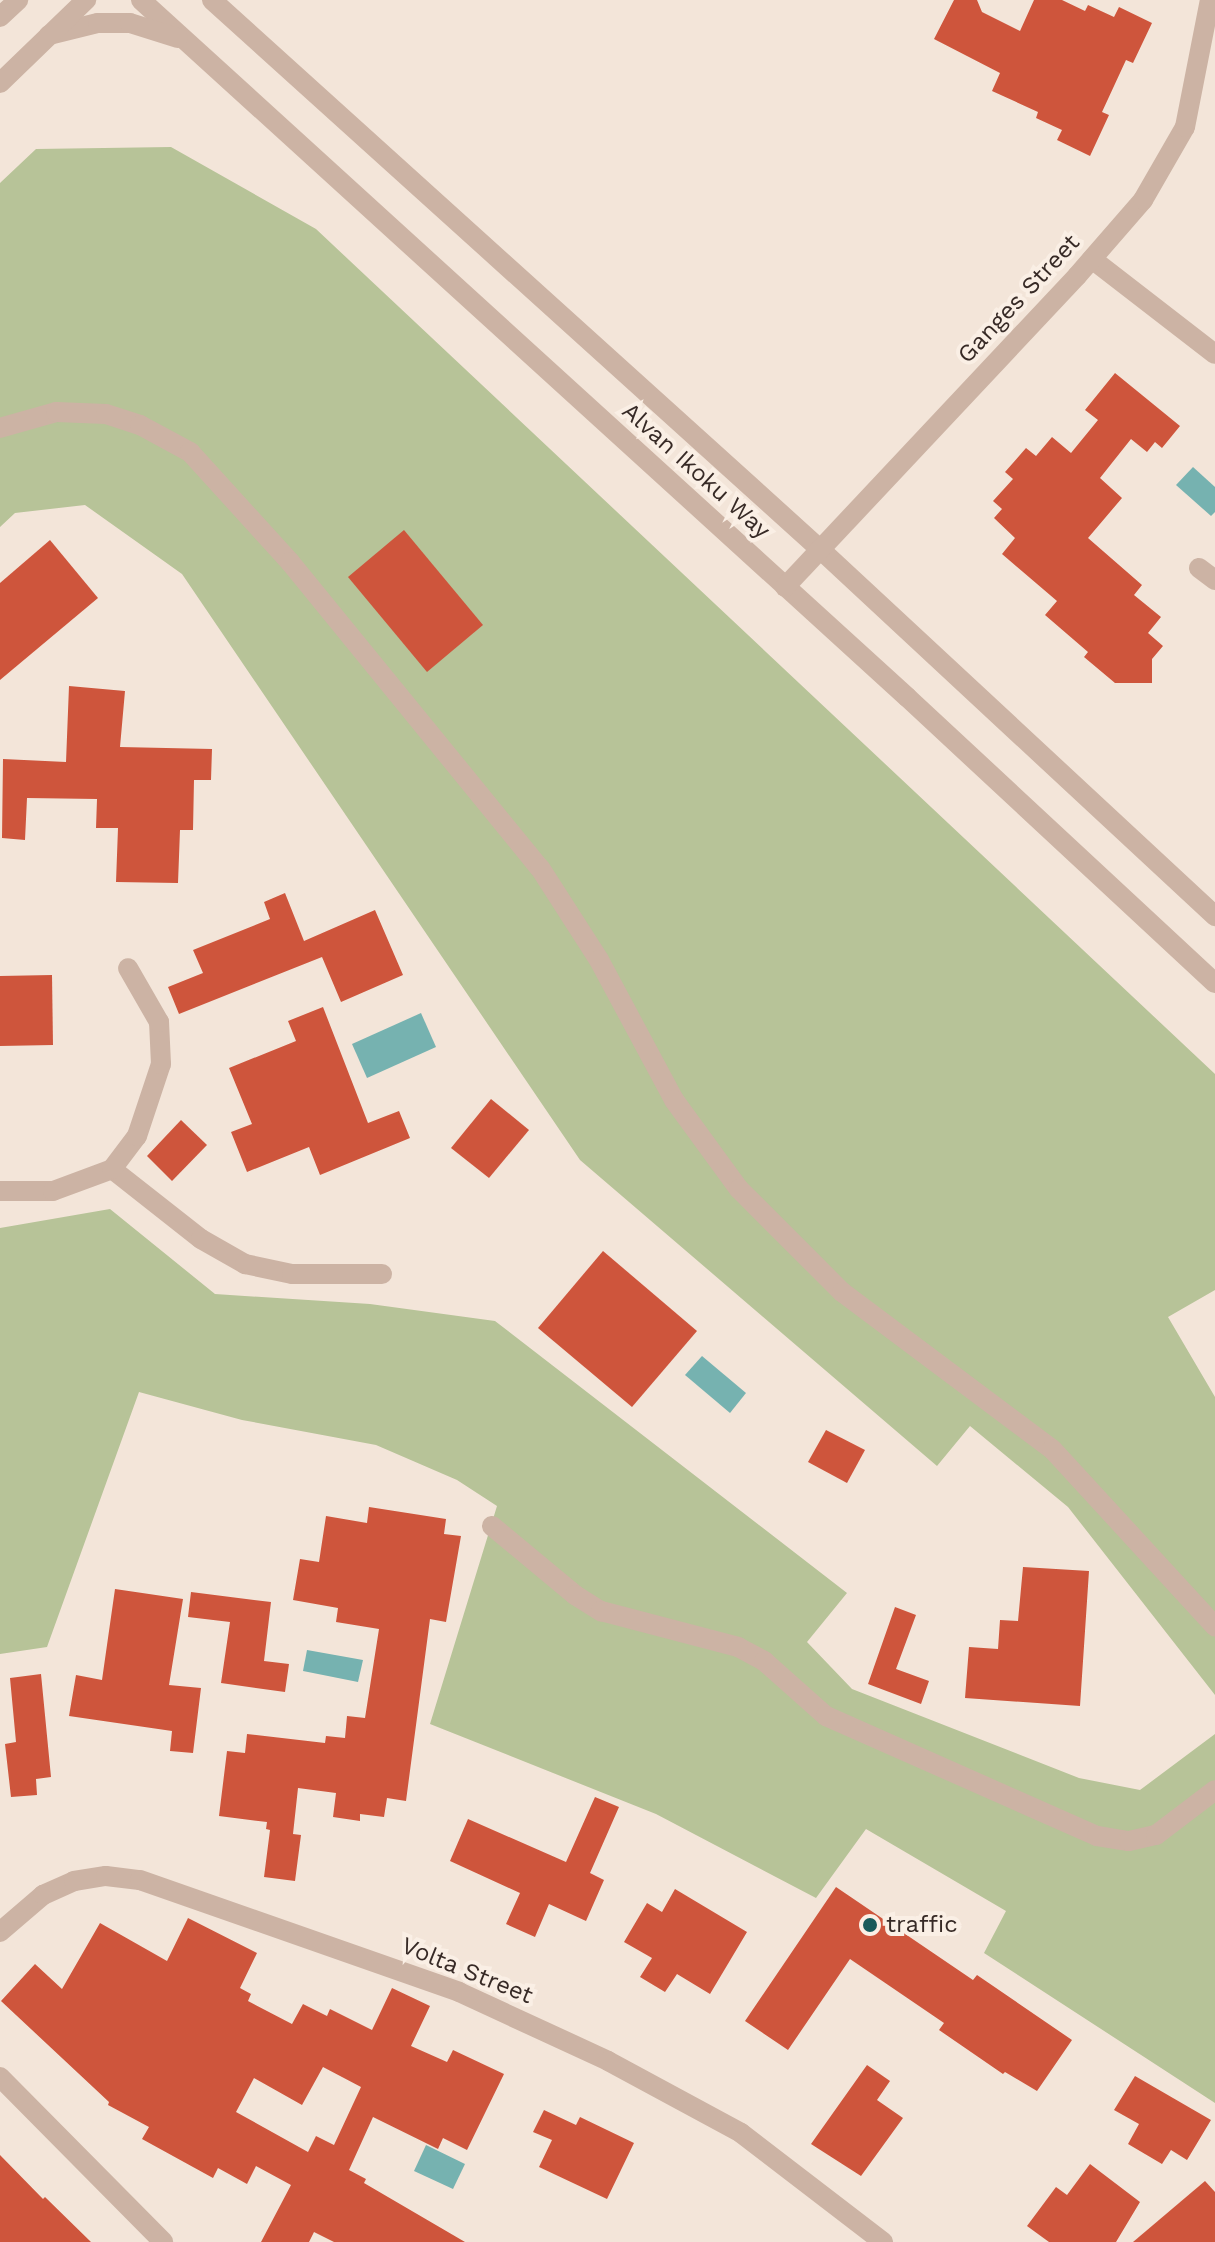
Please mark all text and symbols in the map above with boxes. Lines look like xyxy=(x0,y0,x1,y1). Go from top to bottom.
street label: Ganges Street xyxy=(952,229,1086,369)
street label: Alvan Ikoku Way xyxy=(616,397,776,545)
place label: traffic xyxy=(886,1911,958,1939)
marker: traffic xyxy=(861,1916,879,1934)
street label: Volta Street xyxy=(397,1931,537,2011)

